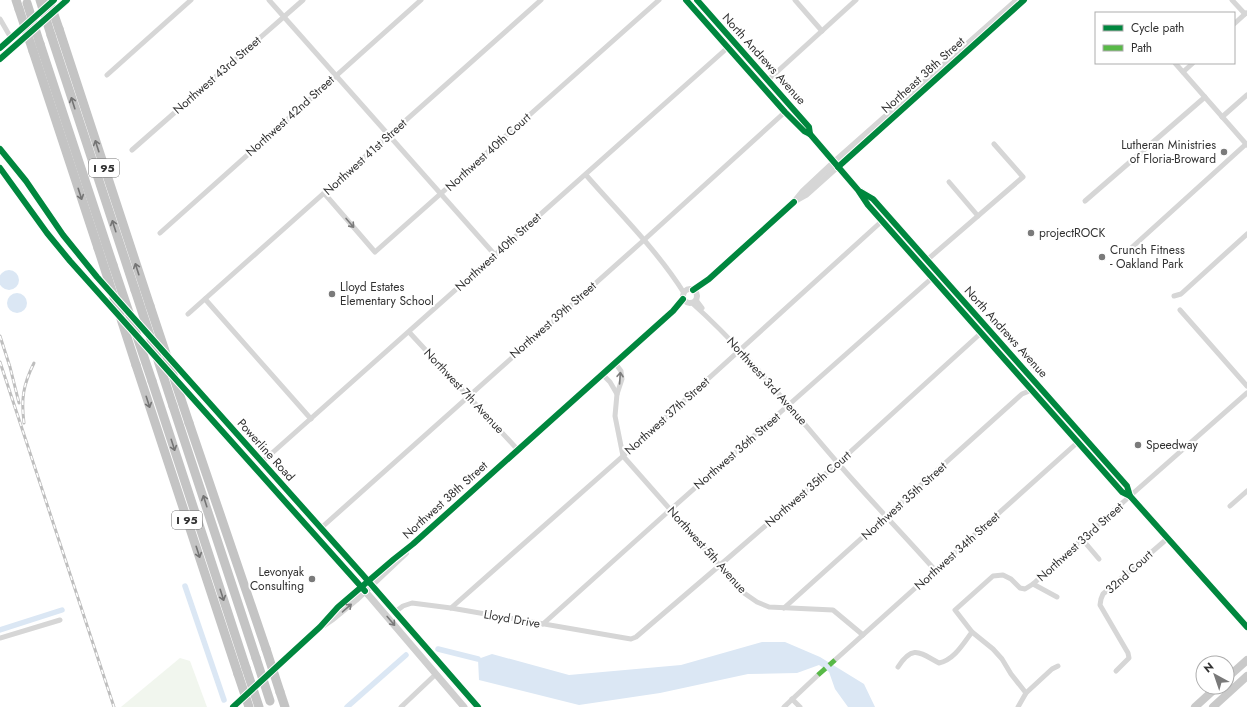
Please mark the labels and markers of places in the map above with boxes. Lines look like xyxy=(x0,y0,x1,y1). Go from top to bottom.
place label: Lutheran Ministries of Floria-Broward xyxy=(1121,136,1216,168)
marker: Lutheran Ministries of Floria-Broward xyxy=(1219,147,1229,157)
place label: projectROCK xyxy=(1039,224,1106,242)
marker: projectROCK xyxy=(1026,228,1036,238)
place label: Crunch Fitness - Oakland Park xyxy=(1110,241,1185,273)
marker: Crunch Fitness - Oakland Park xyxy=(1097,252,1107,262)
place label: Lloyd Estates Elementary School xyxy=(340,278,434,310)
marker: Lloyd Estates Elementary School xyxy=(327,289,337,299)
place label: Speedway xyxy=(1146,436,1198,454)
marker: Speedway xyxy=(1133,440,1143,450)
place label: Levonyak Consulting xyxy=(250,563,305,595)
marker: Levonyak Consulting xyxy=(307,574,317,584)

